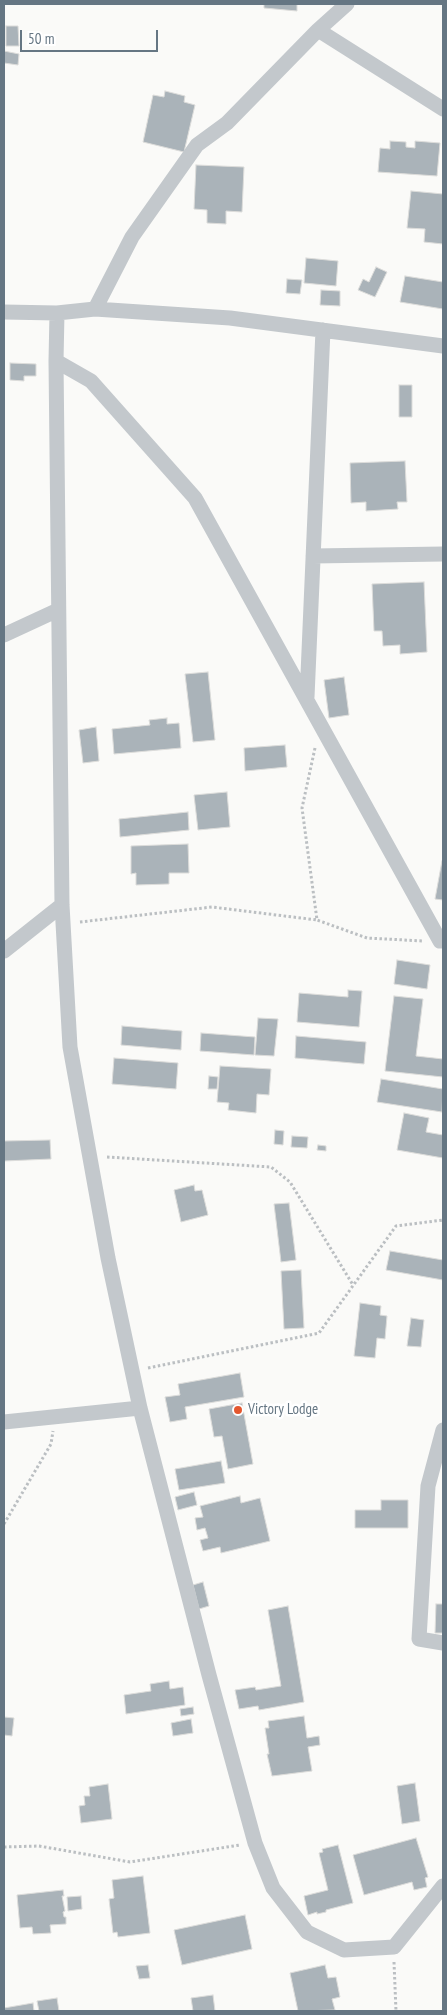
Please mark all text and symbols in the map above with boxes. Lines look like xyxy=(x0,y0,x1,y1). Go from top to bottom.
scale bar xyxy=(22,20,160,52)
text: 50 m xyxy=(28,29,54,48)
place label: Victory Lodge xyxy=(248,1401,318,1419)
marker: Victory Lodge xyxy=(232,1404,244,1416)

